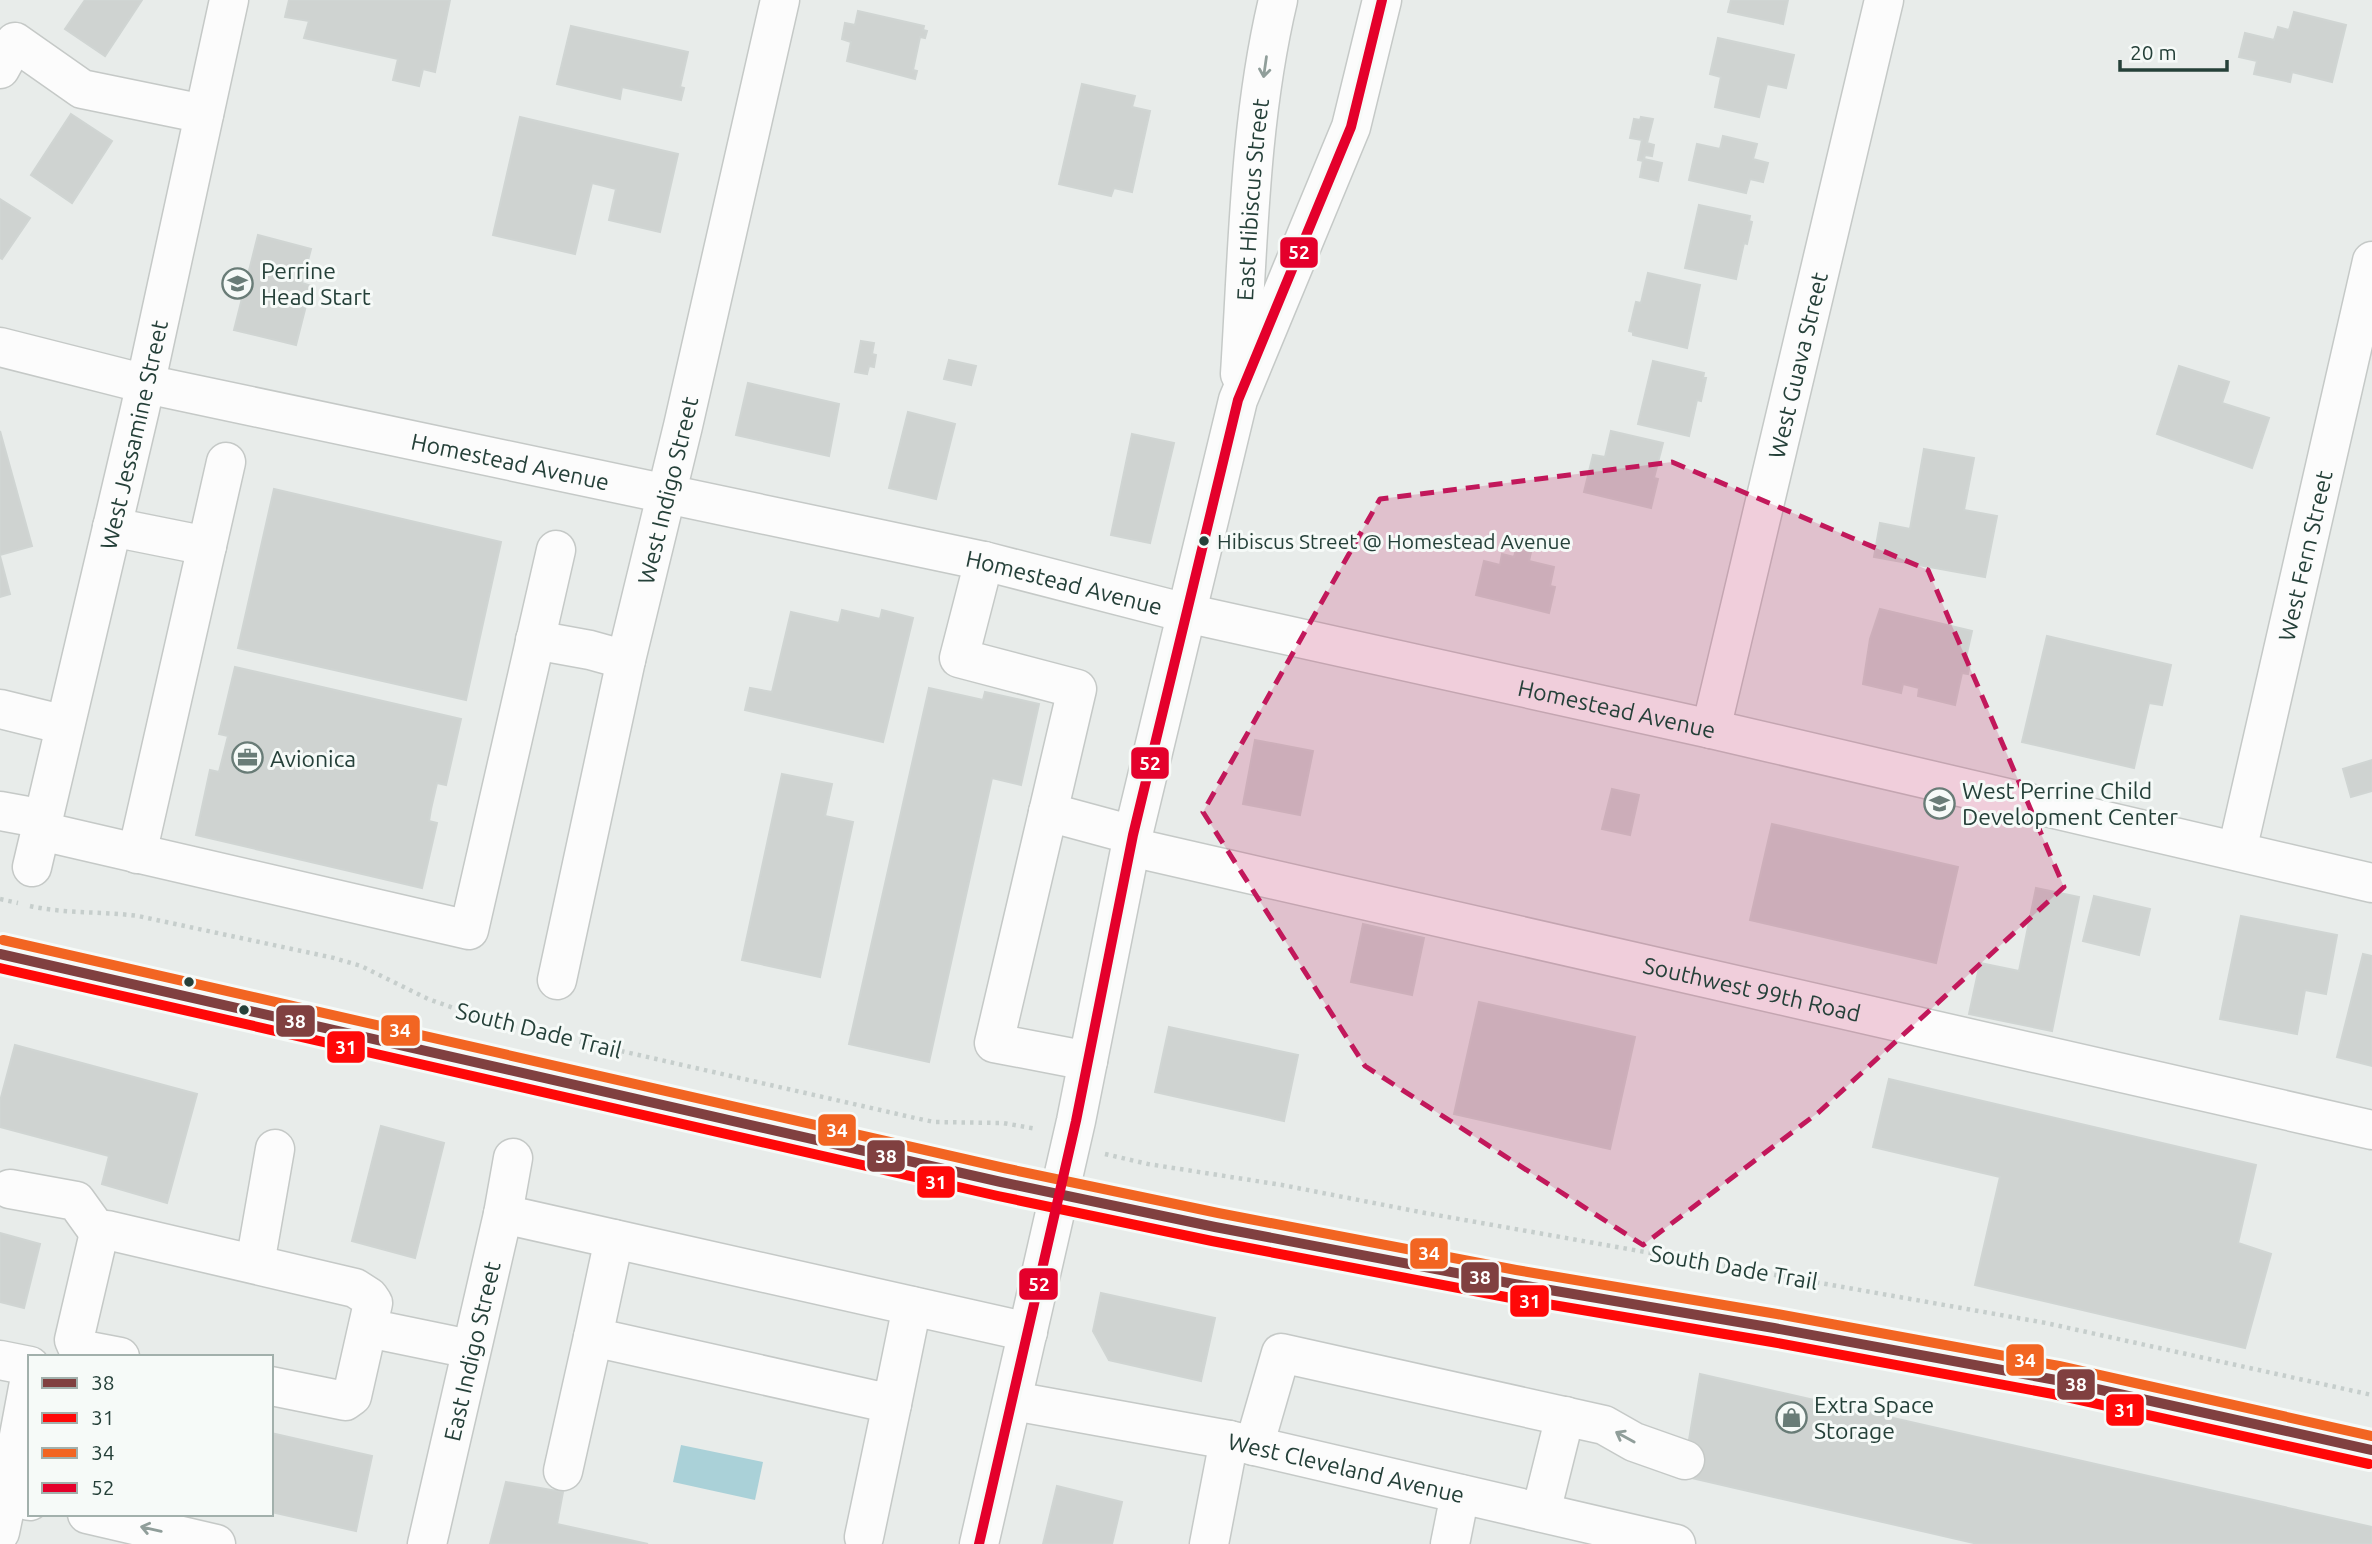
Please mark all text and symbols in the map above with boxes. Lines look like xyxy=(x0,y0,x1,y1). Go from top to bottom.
scale bar xyxy=(2120,28,2227,72)
text: 20 m xyxy=(2130,40,2177,64)
one-way arrow xyxy=(1258,55,1271,78)
street label: East Hibiscus Street xyxy=(1232,97,1273,301)
line badge: 52 xyxy=(1279,236,1319,269)
text: 52 xyxy=(1288,241,1310,263)
place label: Perrine Head Start xyxy=(261,258,371,309)
school or university icon: Perrine Head Start xyxy=(221,266,255,300)
street label: West Guava Street xyxy=(1763,269,1832,461)
street label: West Jessamine Street xyxy=(95,318,172,552)
street label: West Indigo Street xyxy=(632,394,702,587)
street label: Homestead Avenue xyxy=(409,428,612,494)
street label: West Fern Street xyxy=(2273,468,2336,643)
place label: Hibiscus Street @ Homestead Avenue xyxy=(1217,529,1571,553)
marker: Hibiscus Street @ Homestead Avenue xyxy=(1197,534,1211,548)
street label: Homestead Avenue xyxy=(964,545,1165,619)
street label: Homestead Avenue xyxy=(1516,674,1718,742)
office icon: Avionica xyxy=(230,741,264,775)
place label: Avionica xyxy=(270,746,356,771)
line badge: 52 xyxy=(1130,746,1170,780)
text: 52 xyxy=(1139,752,1161,774)
place label: West Perrine Child Development Center xyxy=(1962,778,2178,829)
school or university icon: West Perrine Child Development Center xyxy=(1922,786,1956,820)
street label: Southwest 99th Road xyxy=(1641,952,1863,1026)
unlabelled marker xyxy=(182,975,196,989)
street label: South Dade Trail xyxy=(454,997,624,1063)
unlabelled marker xyxy=(237,1003,251,1017)
line badge: 38 xyxy=(275,1004,316,1038)
text: 38 xyxy=(284,1010,306,1032)
line badge: 34 xyxy=(380,1014,421,1047)
text: 34 xyxy=(389,1019,411,1041)
line badge: 31 xyxy=(326,1030,366,1064)
text: 31 xyxy=(335,1036,357,1058)
line badge: 34 xyxy=(817,1113,857,1147)
text: 34 xyxy=(826,1119,848,1141)
line badge: 38 xyxy=(866,1139,906,1173)
text: 38 xyxy=(875,1145,897,1167)
line badge: 31 xyxy=(916,1165,956,1199)
text: 31 xyxy=(925,1171,947,1193)
line badge: 34 xyxy=(1409,1237,1449,1270)
street label: South Dade Trail xyxy=(1648,1240,1820,1294)
text: 34 xyxy=(1418,1242,1440,1264)
street label: East Indigo Street xyxy=(439,1259,504,1443)
line badge: 38 xyxy=(1460,1261,1500,1294)
text: 38 xyxy=(1469,1266,1491,1288)
line badge: 52 xyxy=(1018,1267,1059,1301)
text: 52 xyxy=(1028,1273,1050,1295)
line badge: 31 xyxy=(1509,1284,1550,1318)
text: 31 xyxy=(1519,1290,1541,1312)
line badge: 34 xyxy=(2005,1343,2045,1377)
text: 34 xyxy=(2014,1349,2036,1371)
legend xyxy=(28,1355,273,1516)
line badge: 38 xyxy=(2056,1368,2096,1401)
text: 38 xyxy=(91,1370,115,1394)
text: 38 xyxy=(2065,1373,2087,1395)
place label: Extra Space Storage xyxy=(1814,1392,1934,1443)
line badge: 31 xyxy=(2105,1393,2145,1427)
text: 31 xyxy=(2114,1399,2136,1421)
shop icon: Extra Space Storage xyxy=(1774,1400,1808,1434)
text: 31 xyxy=(91,1405,115,1429)
street label: West Cleveland Avenue xyxy=(1226,1428,1467,1507)
one-way arrow xyxy=(1615,1430,1636,1443)
text: 34 xyxy=(91,1440,115,1464)
text: 52 xyxy=(91,1475,115,1499)
one-way arrow xyxy=(140,1522,163,1535)

